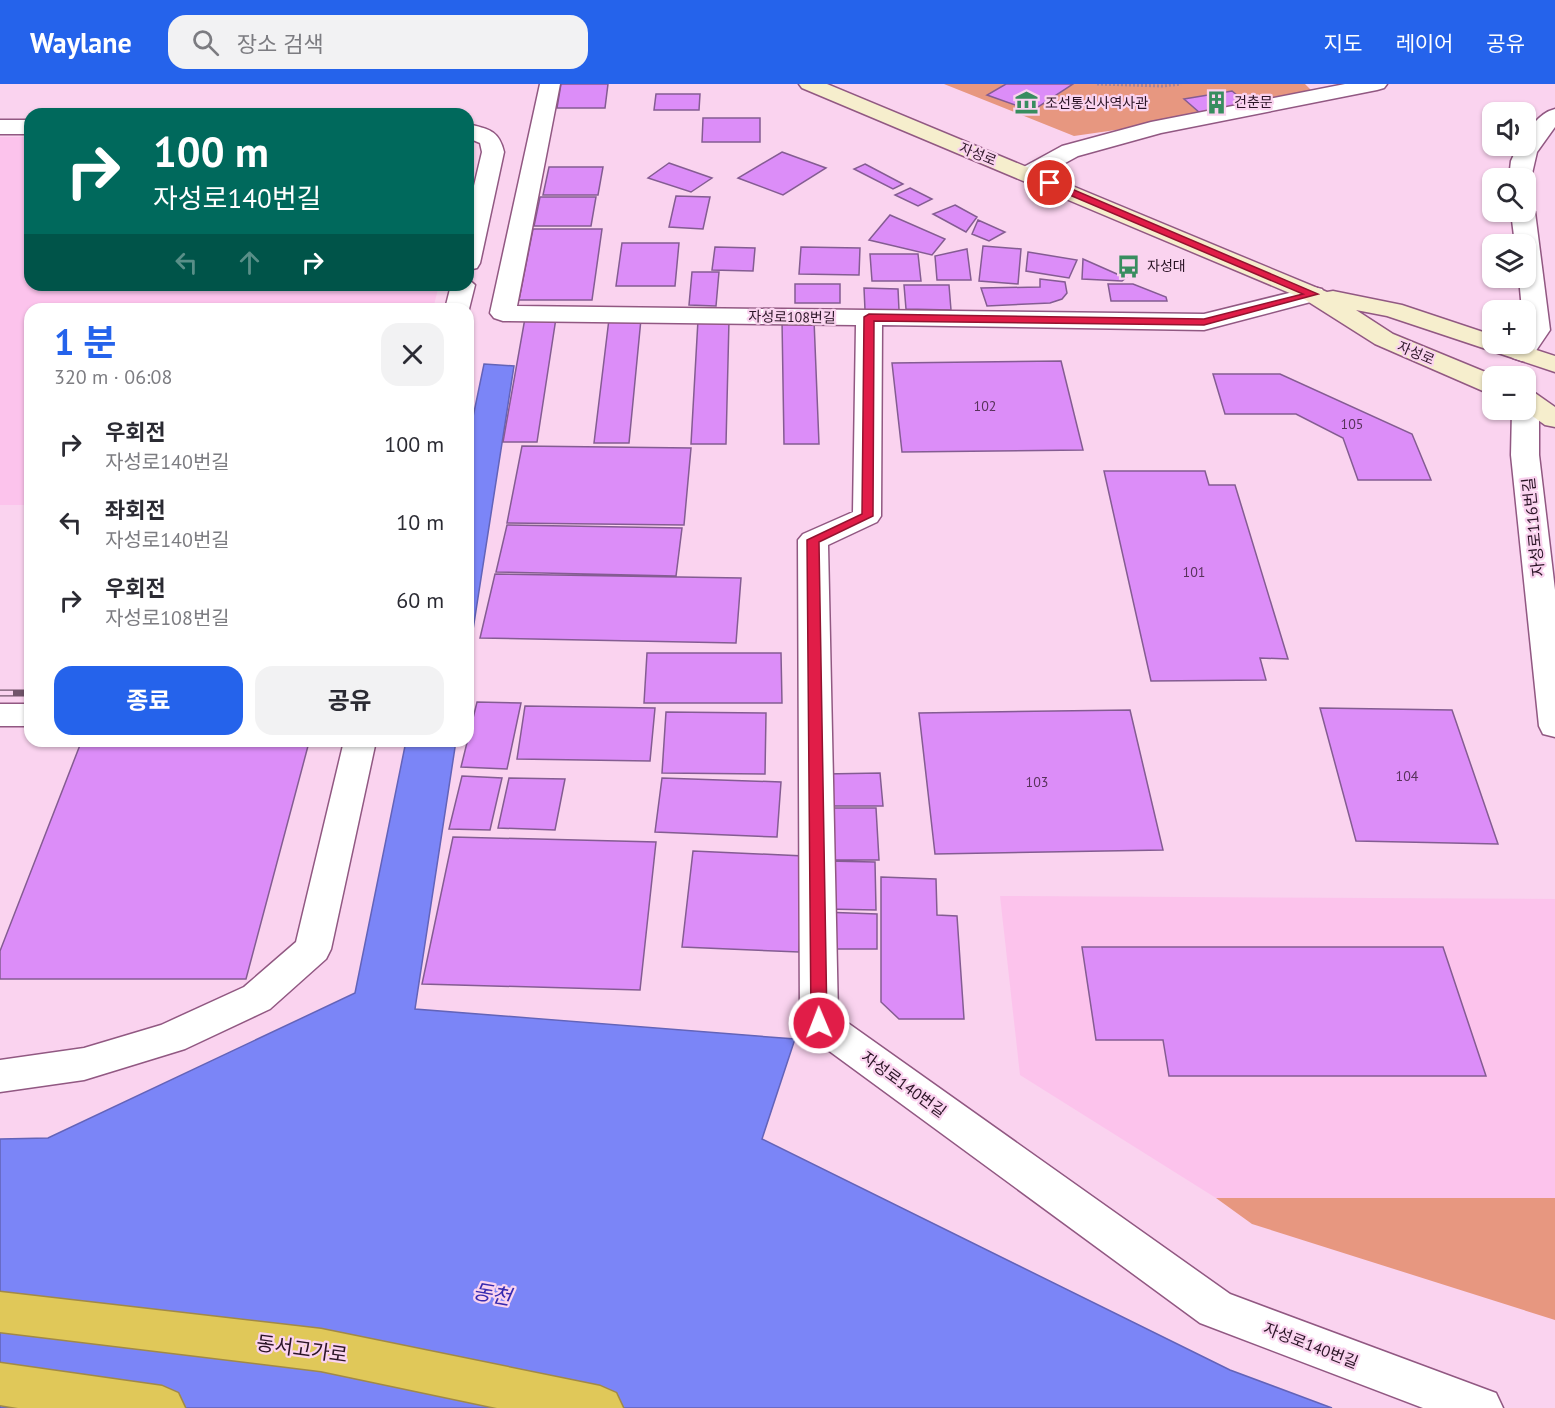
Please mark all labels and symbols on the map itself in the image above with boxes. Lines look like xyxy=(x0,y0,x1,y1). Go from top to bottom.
building icon: 건춘문 xyxy=(1203,89,1229,115)
museum icon: 조선통신사역사관 xyxy=(1014,90,1040,116)
place label: 건춘문 xyxy=(1234,93,1273,111)
place label: 조선통신사역사관 xyxy=(1045,94,1148,112)
street label: 자성로 xyxy=(957,138,999,170)
pin xyxy=(1024,157,1075,208)
bus stop icon: 자성대 xyxy=(1116,253,1142,279)
place label: 자성대 xyxy=(1147,257,1186,275)
street label: 자성로108번길 xyxy=(748,307,836,327)
street label: 자성로 xyxy=(1395,337,1437,369)
house number: 102 xyxy=(974,397,996,415)
house number: 105 xyxy=(1341,415,1363,433)
street label: 자성로116번길 xyxy=(1518,476,1548,578)
house number: 101 xyxy=(1183,563,1205,581)
house number: 104 xyxy=(1396,767,1419,785)
house number: 103 xyxy=(1026,773,1048,791)
position arrow xyxy=(787,991,851,1055)
street label: 자성로140번길 xyxy=(858,1047,950,1121)
water label: 동천 xyxy=(471,1277,516,1311)
street label: 자성로140번길 xyxy=(1261,1318,1361,1372)
street label: 동서고가로 xyxy=(255,1330,349,1368)

